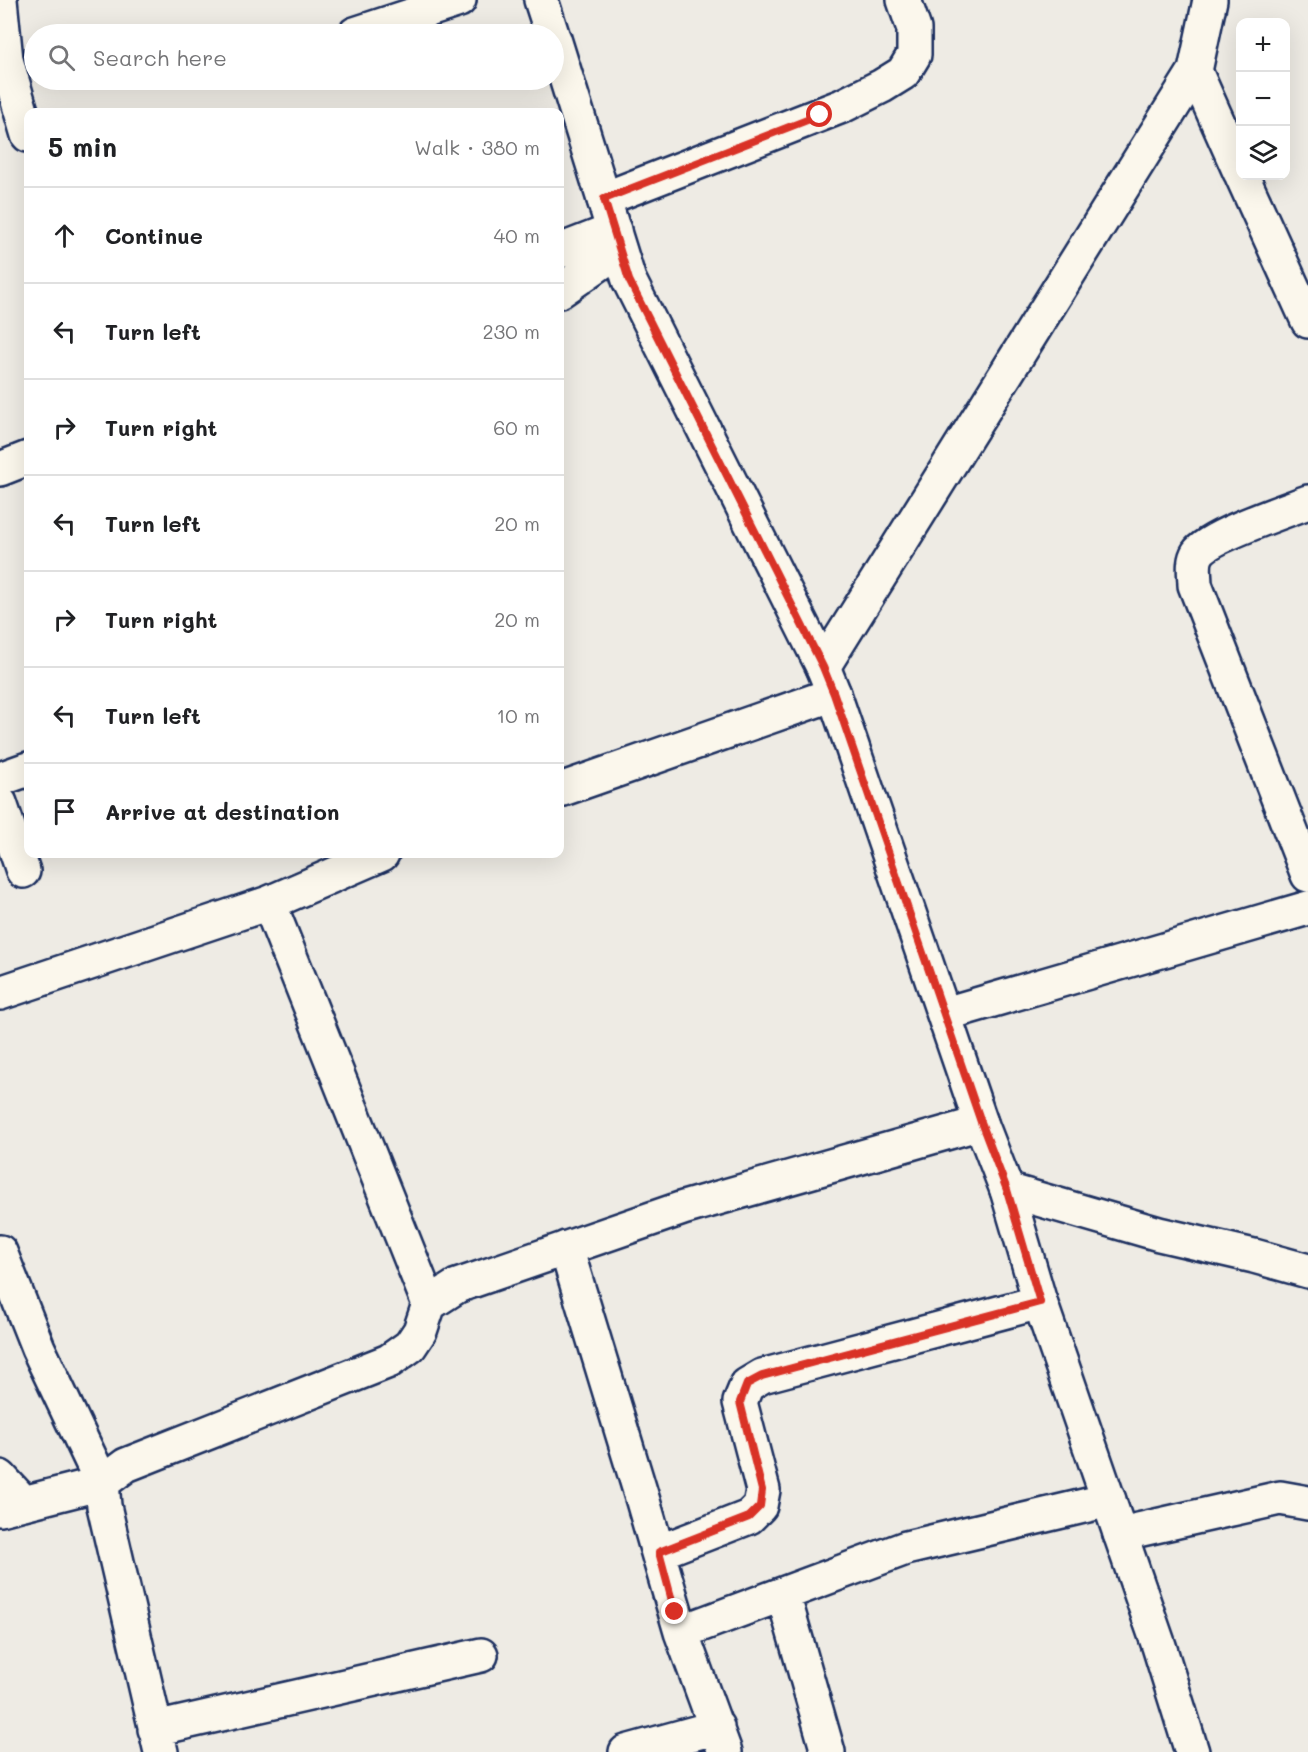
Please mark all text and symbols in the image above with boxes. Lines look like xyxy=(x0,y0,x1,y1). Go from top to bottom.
map controls xyxy=(1236,18,1290,180)
button: + xyxy=(1236,18,1290,72)
search box xyxy=(24,24,564,90)
icon: search xyxy=(45,41,78,74)
text: Search here xyxy=(93,43,227,72)
button: − xyxy=(1236,72,1290,126)
route start xyxy=(806,101,832,127)
button: layers xyxy=(1236,126,1290,180)
text: 5 min xyxy=(48,130,117,164)
text: Walk · 380 m xyxy=(414,134,540,160)
icon: ahead xyxy=(48,219,81,252)
text: Continue xyxy=(105,221,203,250)
text: 40 m xyxy=(494,222,540,248)
icon: left xyxy=(48,315,81,348)
text: Turn left xyxy=(105,317,201,346)
text: 230 m xyxy=(482,318,540,344)
icon: right xyxy=(48,411,81,444)
text: Turn right xyxy=(105,413,217,442)
text: 60 m xyxy=(493,414,540,440)
icon: left xyxy=(48,507,81,540)
text: Turn left xyxy=(105,509,201,538)
text: 20 m xyxy=(494,510,540,536)
icon: right xyxy=(48,603,81,636)
text: Turn right xyxy=(105,605,217,634)
text: 20 m xyxy=(494,606,540,632)
icon: left xyxy=(48,699,81,732)
text: Turn left xyxy=(105,701,201,730)
text: 10 m xyxy=(496,702,540,728)
icon: arrive xyxy=(48,795,81,828)
text: Arrive at destination xyxy=(105,797,340,826)
route end xyxy=(661,1598,687,1624)

